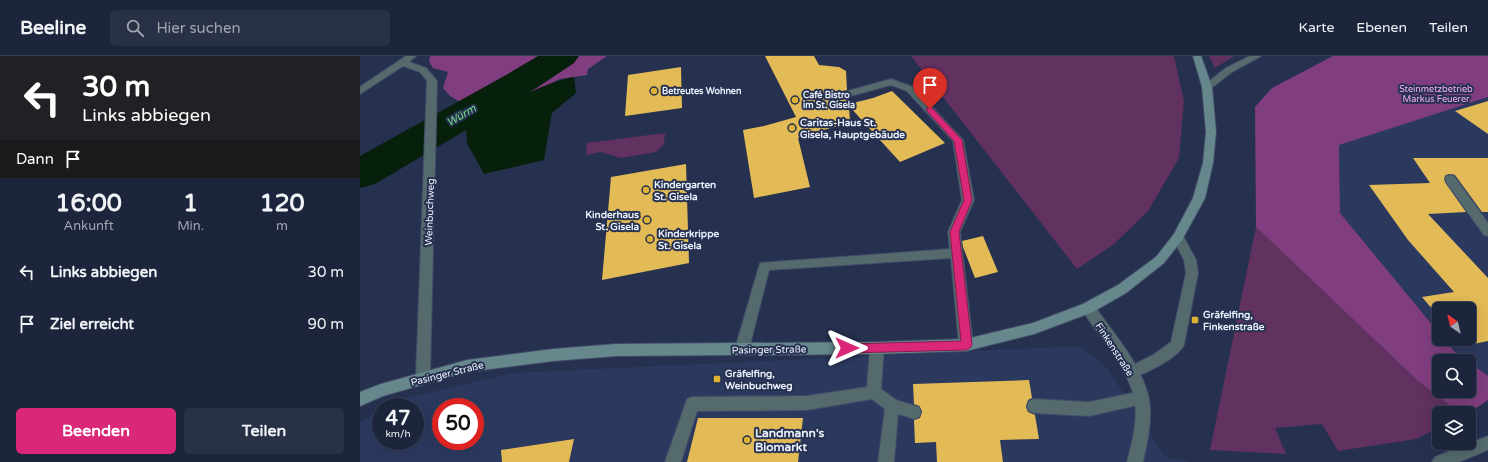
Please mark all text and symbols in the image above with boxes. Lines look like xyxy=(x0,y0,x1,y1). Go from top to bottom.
search box xyxy=(110,10,390,46)
text: Beeline xyxy=(20,17,86,39)
icon: search xyxy=(124,17,146,39)
text: Hier suchen xyxy=(156,19,241,37)
text: Karte xyxy=(1299,19,1334,36)
text: Ebenen xyxy=(1356,19,1407,36)
text: Teilen xyxy=(1429,19,1468,36)
pin xyxy=(913,68,947,109)
text: 30 m xyxy=(82,70,150,104)
icon: left xyxy=(16,72,68,124)
icon: arrive xyxy=(919,74,941,96)
park label: Steinmetzbetrieb Markus Feuerer xyxy=(1399,84,1473,105)
marker: Betreutes Wohnen xyxy=(649,86,659,96)
place label: Betreutes Wohnen xyxy=(662,86,741,97)
place label: Café Bistro im St. Gisela xyxy=(803,90,855,111)
marker: Café Bistro im St. Gisela xyxy=(790,95,800,105)
water label: Würm xyxy=(444,101,479,129)
text: Links abbiegen xyxy=(82,104,211,126)
place label: Caritas-Haus St. Gisela, Hauptgebäude xyxy=(800,117,905,141)
marker: Caritas-Haus St. Gisela, Hauptgebäude xyxy=(787,123,797,133)
icon: arrive xyxy=(62,148,84,170)
text: Dann xyxy=(16,150,54,168)
street label: Weinbuchweg xyxy=(423,178,437,246)
place label: Kindergarten St. Gisela xyxy=(654,179,716,203)
marker: Kindergarten St. Gisela xyxy=(641,185,651,195)
text: 16:00 xyxy=(55,189,122,218)
text: 1 xyxy=(183,189,198,218)
text: 120 xyxy=(259,189,305,218)
place label: Kinderhaus St. Gisela xyxy=(585,209,639,233)
marker: Kinderhaus St. Gisela xyxy=(642,215,652,225)
text: Ankunft xyxy=(64,218,114,234)
text: Min. xyxy=(177,218,204,234)
text: m xyxy=(276,218,288,234)
place label: Kinderkrippe St. Gisela xyxy=(658,228,719,252)
marker: Kinderkrippe St. Gisela xyxy=(645,234,655,244)
icon: left xyxy=(16,261,38,283)
text: Links abbiegen xyxy=(50,263,157,281)
text: 30 m xyxy=(307,263,344,281)
north arrow xyxy=(1432,302,1476,346)
map controls xyxy=(1432,302,1476,450)
place label: Gräfelfing, Finkenstraße xyxy=(1203,309,1265,333)
icon: arrive xyxy=(16,313,38,335)
text: Ziel erreicht xyxy=(50,315,134,333)
text: 90 m xyxy=(307,315,344,333)
marker: Gräfelfing, Finkenstraße xyxy=(1190,315,1200,325)
street label: Finkenstraße xyxy=(1092,321,1136,379)
position arrow xyxy=(826,327,868,369)
street label: Pasinger Straße xyxy=(732,343,807,357)
button: search xyxy=(1432,354,1476,398)
street label: Pasinger Straße xyxy=(409,359,485,389)
place label: Gräfelfing, Weinbuchweg xyxy=(725,368,792,392)
marker: Gräfelfing, Weinbuchweg xyxy=(712,374,722,384)
speed limit sign: 50 xyxy=(432,398,484,450)
button: layers xyxy=(1432,406,1476,450)
text: 47 xyxy=(385,407,411,431)
button: Beenden xyxy=(16,408,176,454)
button: Teilen xyxy=(184,408,344,454)
place label: Landmann's Biomarkt xyxy=(755,426,825,454)
text: km/h xyxy=(385,428,411,440)
marker: Landmann's Biomarkt xyxy=(742,435,752,445)

